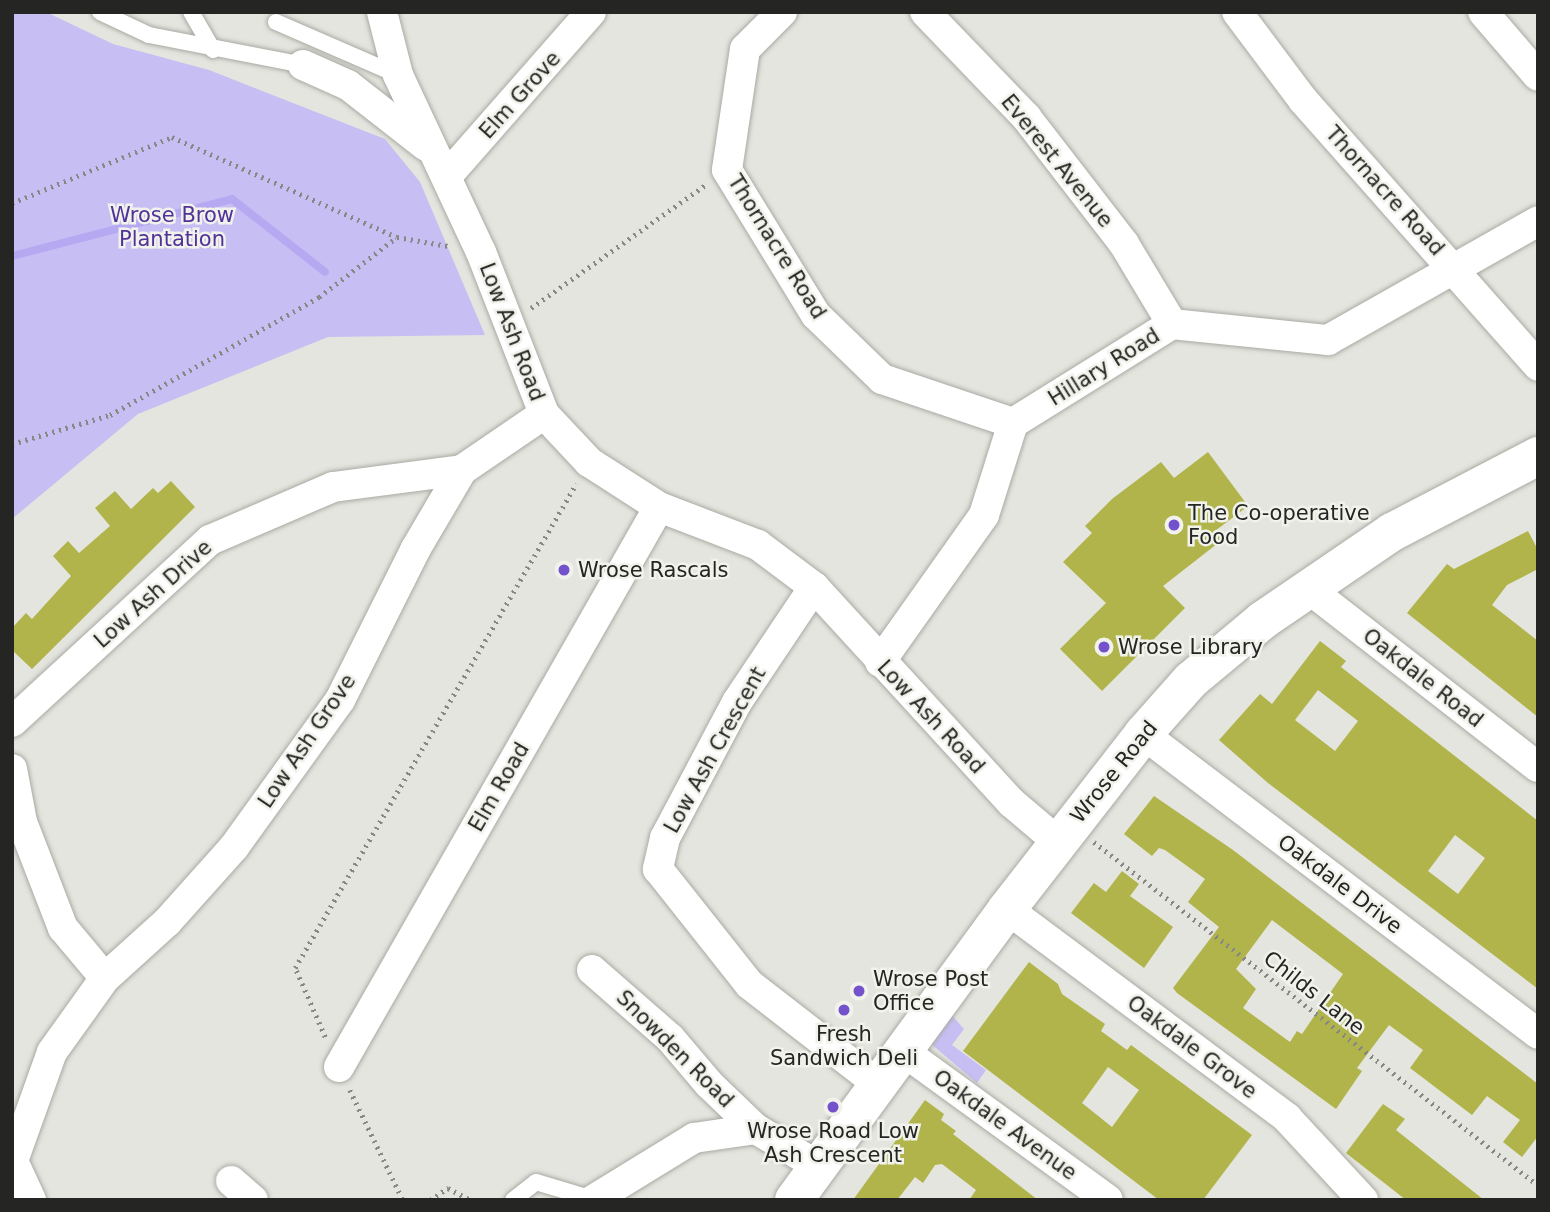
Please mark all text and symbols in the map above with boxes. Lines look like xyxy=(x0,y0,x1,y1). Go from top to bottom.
street label: Elm Grove xyxy=(474,46,566,144)
street label: Everest Avenue xyxy=(996,90,1118,232)
street label: Thornacre Road xyxy=(1320,121,1450,261)
street label: Thornacre Road xyxy=(722,170,832,324)
park label: Wrose Brow Plantation xyxy=(110,202,234,252)
street label: Low Ash Road xyxy=(474,259,550,405)
street label: Hillary Road xyxy=(1044,323,1164,411)
place label: The Co-operative Food xyxy=(1188,500,1370,550)
marker: The Co-operative Food xyxy=(1166,517,1182,533)
street label: Low Ash Drive xyxy=(89,535,217,653)
place label: Wrose Rascals xyxy=(578,557,729,583)
marker: Wrose Rascals xyxy=(556,562,572,578)
street label: Oakdale Road xyxy=(1358,623,1488,733)
place label: Wrose Library xyxy=(1118,634,1263,660)
marker: Wrose Library xyxy=(1096,639,1112,655)
street label: Low Ash Road xyxy=(872,655,990,779)
street label: Low Ash Crescent xyxy=(659,663,771,837)
street label: Low Ash Grove xyxy=(253,669,361,813)
street label: Wrose Road xyxy=(1065,716,1163,828)
street label: Elm Road xyxy=(463,738,535,836)
street label: Oakdale Drive xyxy=(1273,829,1407,939)
street label: Childs Lane xyxy=(1258,946,1370,1040)
place label: Wrose Post Office xyxy=(873,966,988,1016)
marker: Wrose Post Office xyxy=(851,983,867,999)
street label: Snowden Road xyxy=(611,985,739,1113)
street label: Oakdale Grove xyxy=(1122,990,1262,1104)
marker: Fresh Sandwich Deli xyxy=(836,1002,852,1018)
place label: Fresh Sandwich Deli xyxy=(770,1021,918,1071)
street label: Oakdale Avenue xyxy=(928,1064,1082,1186)
marker: Wrose Road Low Ash Crescent xyxy=(825,1099,841,1115)
place label: Wrose Road Low Ash Crescent xyxy=(747,1118,919,1168)

